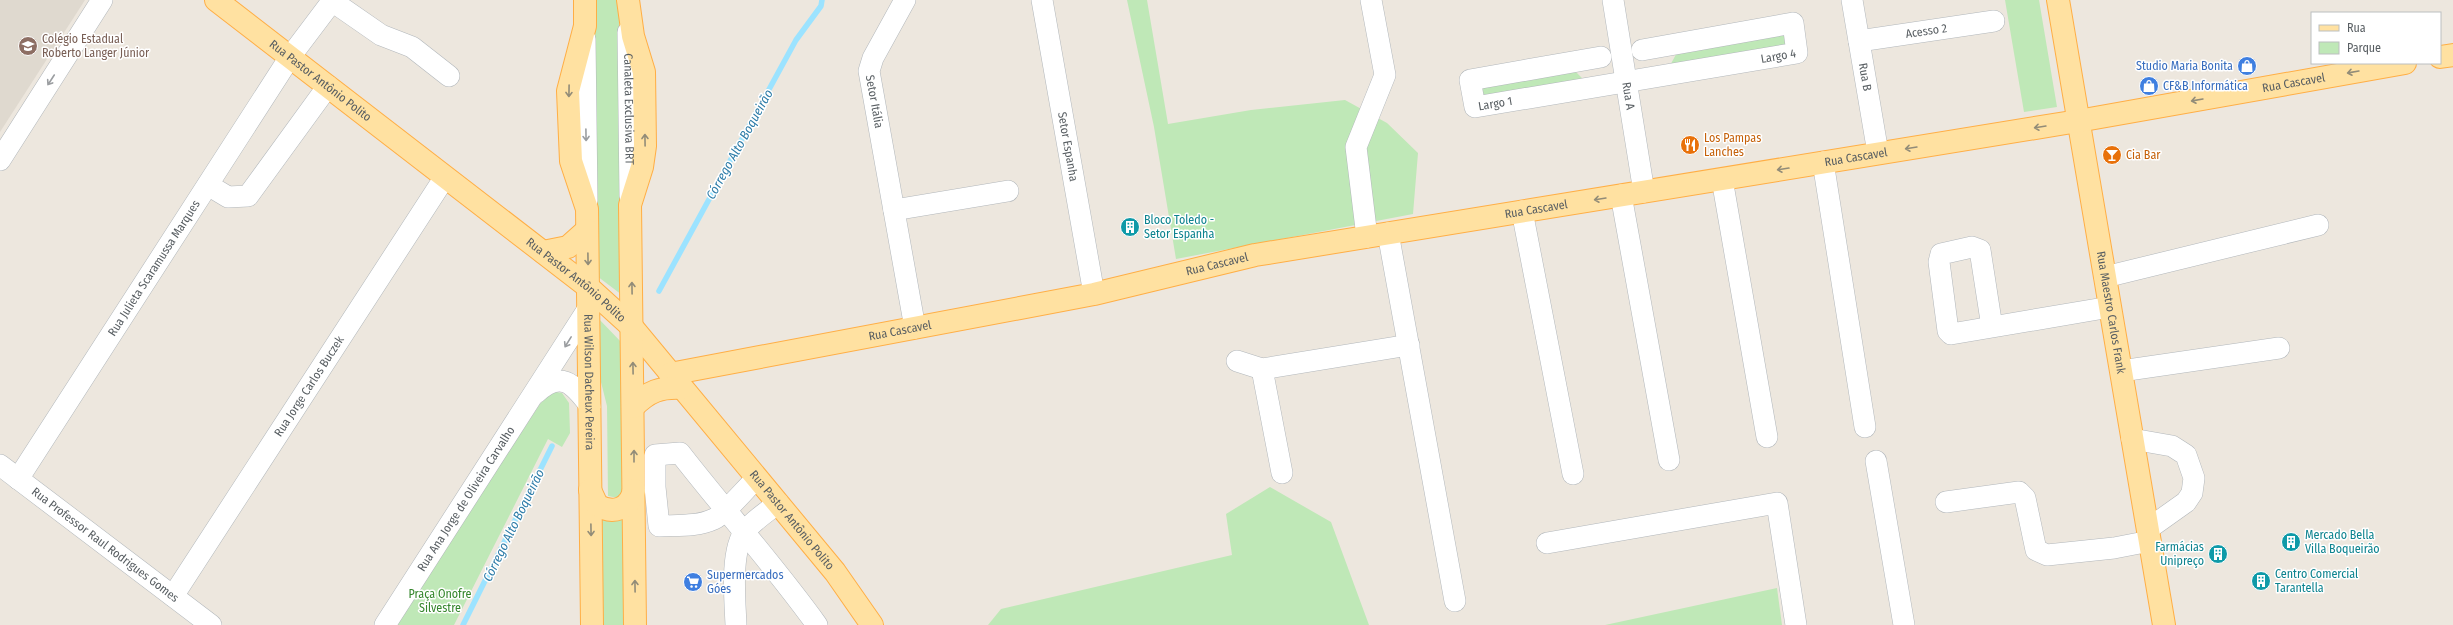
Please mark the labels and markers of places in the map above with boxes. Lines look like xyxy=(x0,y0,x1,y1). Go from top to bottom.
place label: Colégio Estadual Roberto Langer Júnior xyxy=(42,32,150,60)
school or university icon: Colégio Estadual Roberto Langer Júnior xyxy=(17,35,39,57)
shop icon: Studio Maria Bonita xyxy=(2236,55,2258,77)
place label: Studio Maria Bonita xyxy=(2136,59,2233,73)
shop icon: CF&B Informática xyxy=(2138,75,2160,97)
place label: CF&B Informática xyxy=(2163,79,2248,93)
place label: Los Pampas Lanches xyxy=(1704,131,1761,159)
restaurant icon: Los Pampas Lanches xyxy=(1679,134,1701,156)
bar icon: Cia Bar xyxy=(2101,144,2123,166)
place label: Cia Bar xyxy=(2126,148,2161,162)
place label: Bloco Toledo - Setor Espanha xyxy=(1144,213,1214,241)
building icon: Bloco Toledo - Setor Espanha xyxy=(1119,216,1141,238)
place label: Mercado Bella Villa Boqueirão xyxy=(2305,528,2380,556)
building icon: Mercado Bella Villa Boqueirão xyxy=(2280,531,2302,553)
place label: Farmácias Unipreço xyxy=(2155,540,2204,568)
building icon: Farmácias Unipreço xyxy=(2207,543,2229,565)
place label: Centro Comercial Tarantella xyxy=(2275,567,2358,595)
place label: Supermercados Góes xyxy=(707,568,784,596)
building icon: Centro Comercial Tarantella xyxy=(2250,570,2272,592)
supermarket icon: Supermercados Góes xyxy=(682,571,704,593)

